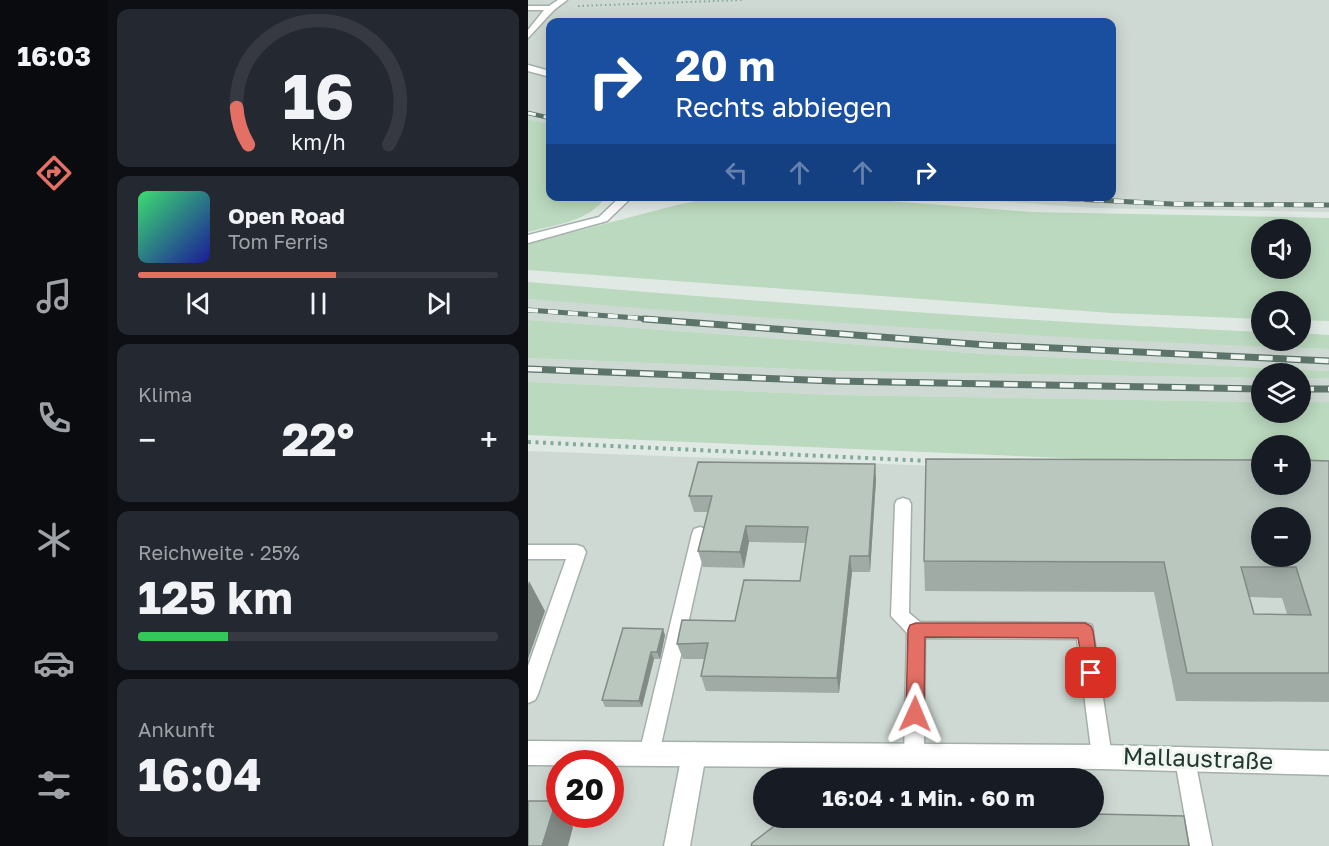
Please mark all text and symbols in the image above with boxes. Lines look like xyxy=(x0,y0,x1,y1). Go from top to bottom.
text: 16:03 xyxy=(17,40,91,72)
text: 20 m xyxy=(675,40,775,90)
icon: right xyxy=(576,42,654,120)
text: 16 xyxy=(282,58,354,133)
text: Rechts abbiegen xyxy=(675,91,892,123)
text: km/h xyxy=(291,130,345,156)
icon: directions xyxy=(33,152,75,194)
icon: left xyxy=(720,156,753,189)
icon: ahead xyxy=(783,156,816,189)
icon: ahead xyxy=(846,156,879,189)
icon: right xyxy=(909,156,942,189)
text: Open Road xyxy=(228,202,345,229)
map controls xyxy=(1251,219,1311,567)
button: sound xyxy=(1251,219,1311,279)
text: Tom Ferris xyxy=(228,229,328,253)
icon: music xyxy=(33,275,75,317)
icon: previous xyxy=(182,287,215,320)
icon: pause xyxy=(302,287,335,320)
icon: next xyxy=(422,287,455,320)
button: search xyxy=(1251,291,1311,351)
button: layers xyxy=(1251,363,1311,423)
text: Klima xyxy=(138,382,192,406)
icon: phone xyxy=(33,397,75,439)
text: 22° xyxy=(282,412,354,466)
text: − xyxy=(138,420,156,459)
text: + xyxy=(480,420,498,459)
button: + xyxy=(1251,435,1311,495)
button: − xyxy=(1251,507,1311,567)
icon: climate xyxy=(33,519,75,561)
text: Reichweite · 25% xyxy=(138,540,300,564)
text: 125 km xyxy=(138,570,293,624)
icon: car xyxy=(33,642,75,684)
pin xyxy=(1065,647,1116,698)
icon: arrive xyxy=(1074,656,1107,689)
position arrow xyxy=(883,682,947,746)
text: Ankunft xyxy=(138,717,215,741)
street label: Mallaustraße xyxy=(1122,740,1274,775)
text: 16:04 xyxy=(138,747,262,801)
speed limit sign: 20 xyxy=(546,750,624,828)
icon: filters xyxy=(33,764,75,806)
text: 16:04 · 1 Min. · 60 m xyxy=(822,784,1035,811)

